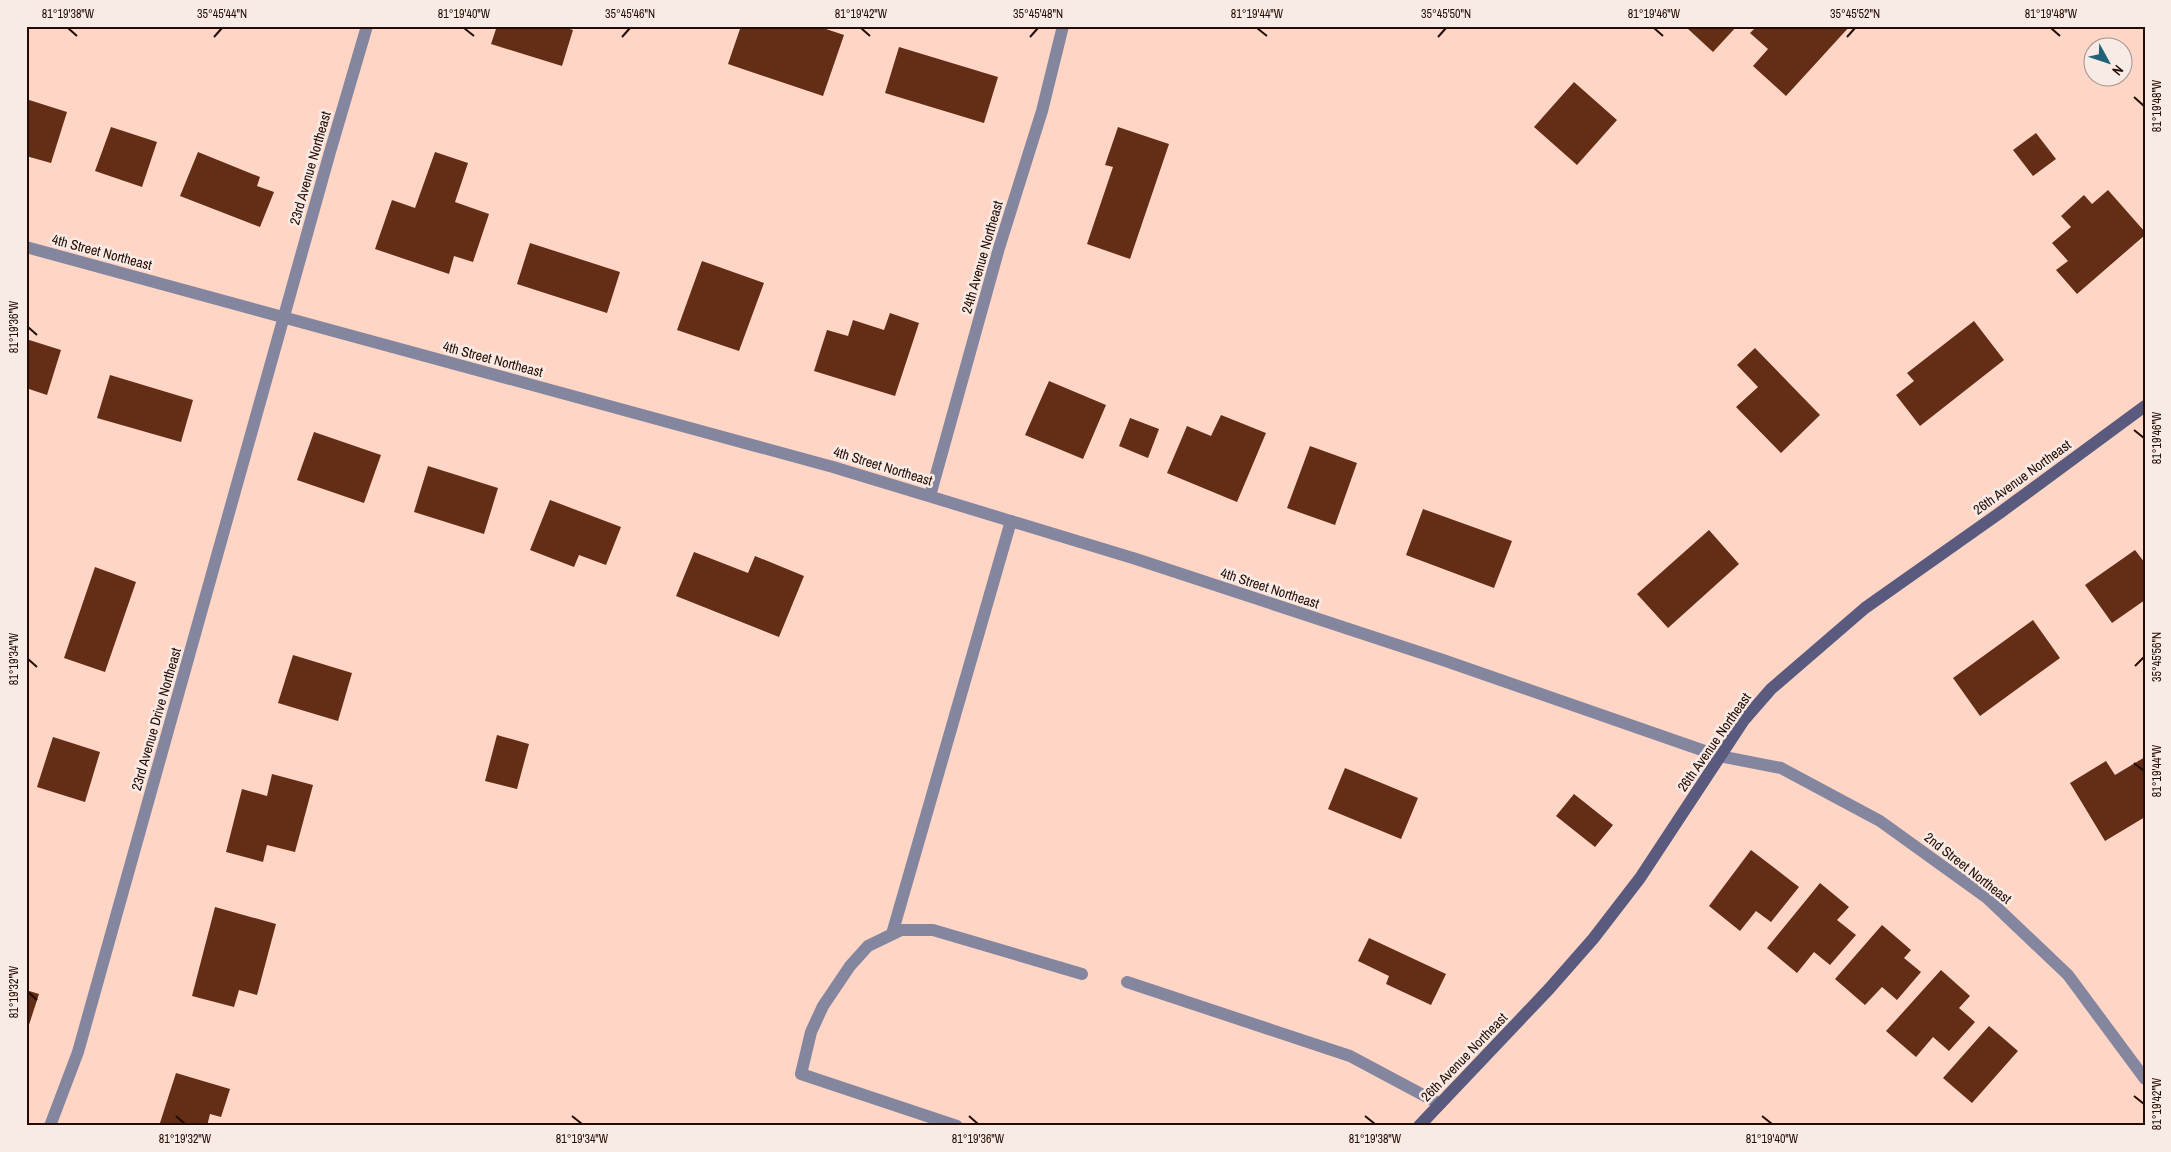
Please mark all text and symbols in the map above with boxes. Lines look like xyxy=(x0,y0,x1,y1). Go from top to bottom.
text: 81°19'38"W xyxy=(42,6,95,22)
text: 35°45'44"N xyxy=(197,6,247,22)
text: 81°19'40"W xyxy=(438,6,491,22)
text: 35°45'46"N xyxy=(605,6,655,22)
text: 81°19'42"W xyxy=(835,6,888,22)
text: 35°45'48"N xyxy=(1013,6,1063,22)
text: 81°19'44"W xyxy=(1231,6,1284,22)
text: 35°45'50"N xyxy=(1421,6,1471,22)
text: 81°19'46"W xyxy=(1628,6,1681,22)
text: 35°45'52"N xyxy=(1830,6,1880,22)
text: 81°19'48"W xyxy=(2025,6,2078,22)
north arrow xyxy=(2084,38,2134,88)
text: N xyxy=(2108,61,2128,79)
text: 81°19'48"W xyxy=(2149,79,2165,132)
street label: 23rd Avenue Northeast xyxy=(285,109,335,227)
street label: 24th Avenue Northeast xyxy=(957,198,1007,316)
street label: 4th Street Northeast xyxy=(50,230,154,274)
text: 81°19'36"W xyxy=(6,300,22,353)
street label: 4th Street Northeast xyxy=(441,337,545,381)
text: 81°19'46"W xyxy=(2149,411,2165,464)
street label: 26th Avenue Northeast xyxy=(1970,435,2074,519)
street label: 4th Street Northeast xyxy=(831,442,935,490)
street label: 4th Street Northeast xyxy=(1218,564,1322,612)
text: 81°19'34"W xyxy=(6,632,22,685)
text: 35°45'56"N xyxy=(2149,632,2165,682)
street label: 23rd Avenue Drive Northeast xyxy=(127,645,185,793)
street label: 26th Avenue Northeast xyxy=(1673,689,1755,795)
text: 81°19'44"W xyxy=(2149,744,2165,797)
street label: 2nd Street Northeast xyxy=(1921,828,2015,908)
text: 81°19'32"W xyxy=(6,965,22,1018)
street label: 26th Avenue Northeast xyxy=(1417,1009,1511,1105)
text: 81°19'42"W xyxy=(2149,1077,2165,1130)
text: 81°19'32"W xyxy=(159,1131,212,1147)
text: 81°19'34"W xyxy=(556,1131,609,1147)
text: 81°19'36"W xyxy=(952,1131,1005,1147)
text: 81°19'38"W xyxy=(1349,1131,1402,1147)
text: 81°19'40"W xyxy=(1746,1131,1799,1147)

